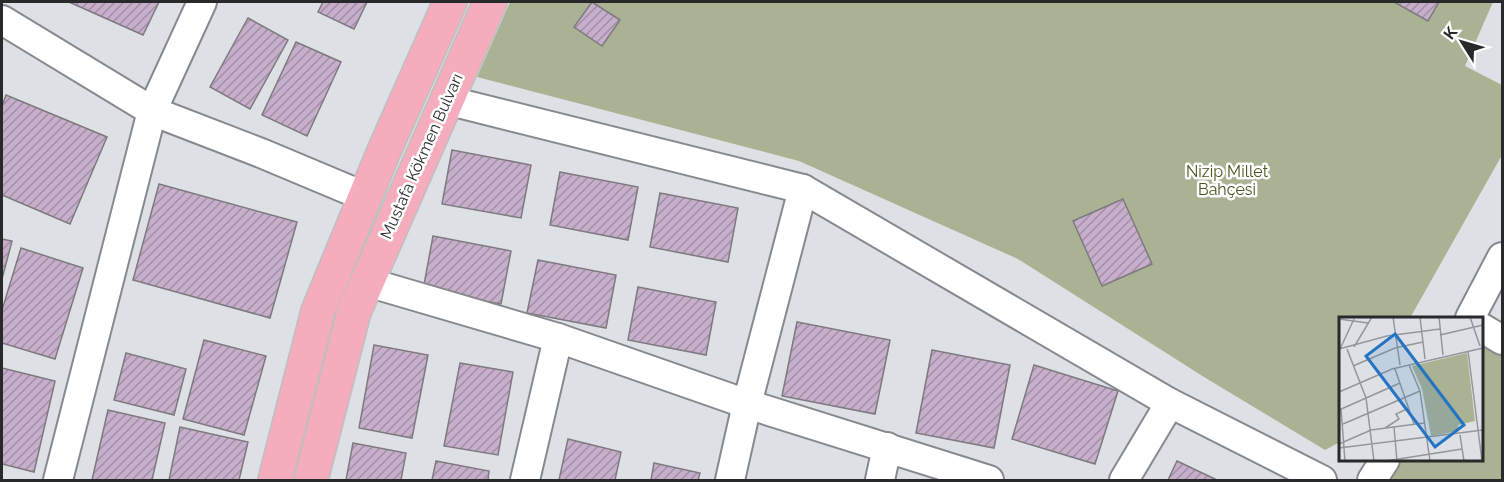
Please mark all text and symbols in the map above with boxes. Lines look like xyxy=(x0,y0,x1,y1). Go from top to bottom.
north arrow xyxy=(1432,12,1492,72)
text: K xyxy=(1440,23,1461,43)
street label: Mustafa Kökmen Bulvarı xyxy=(376,71,467,242)
park label: Nizip Millet Bahçesi xyxy=(1186,162,1269,199)
inset map xyxy=(1339,317,1483,461)

